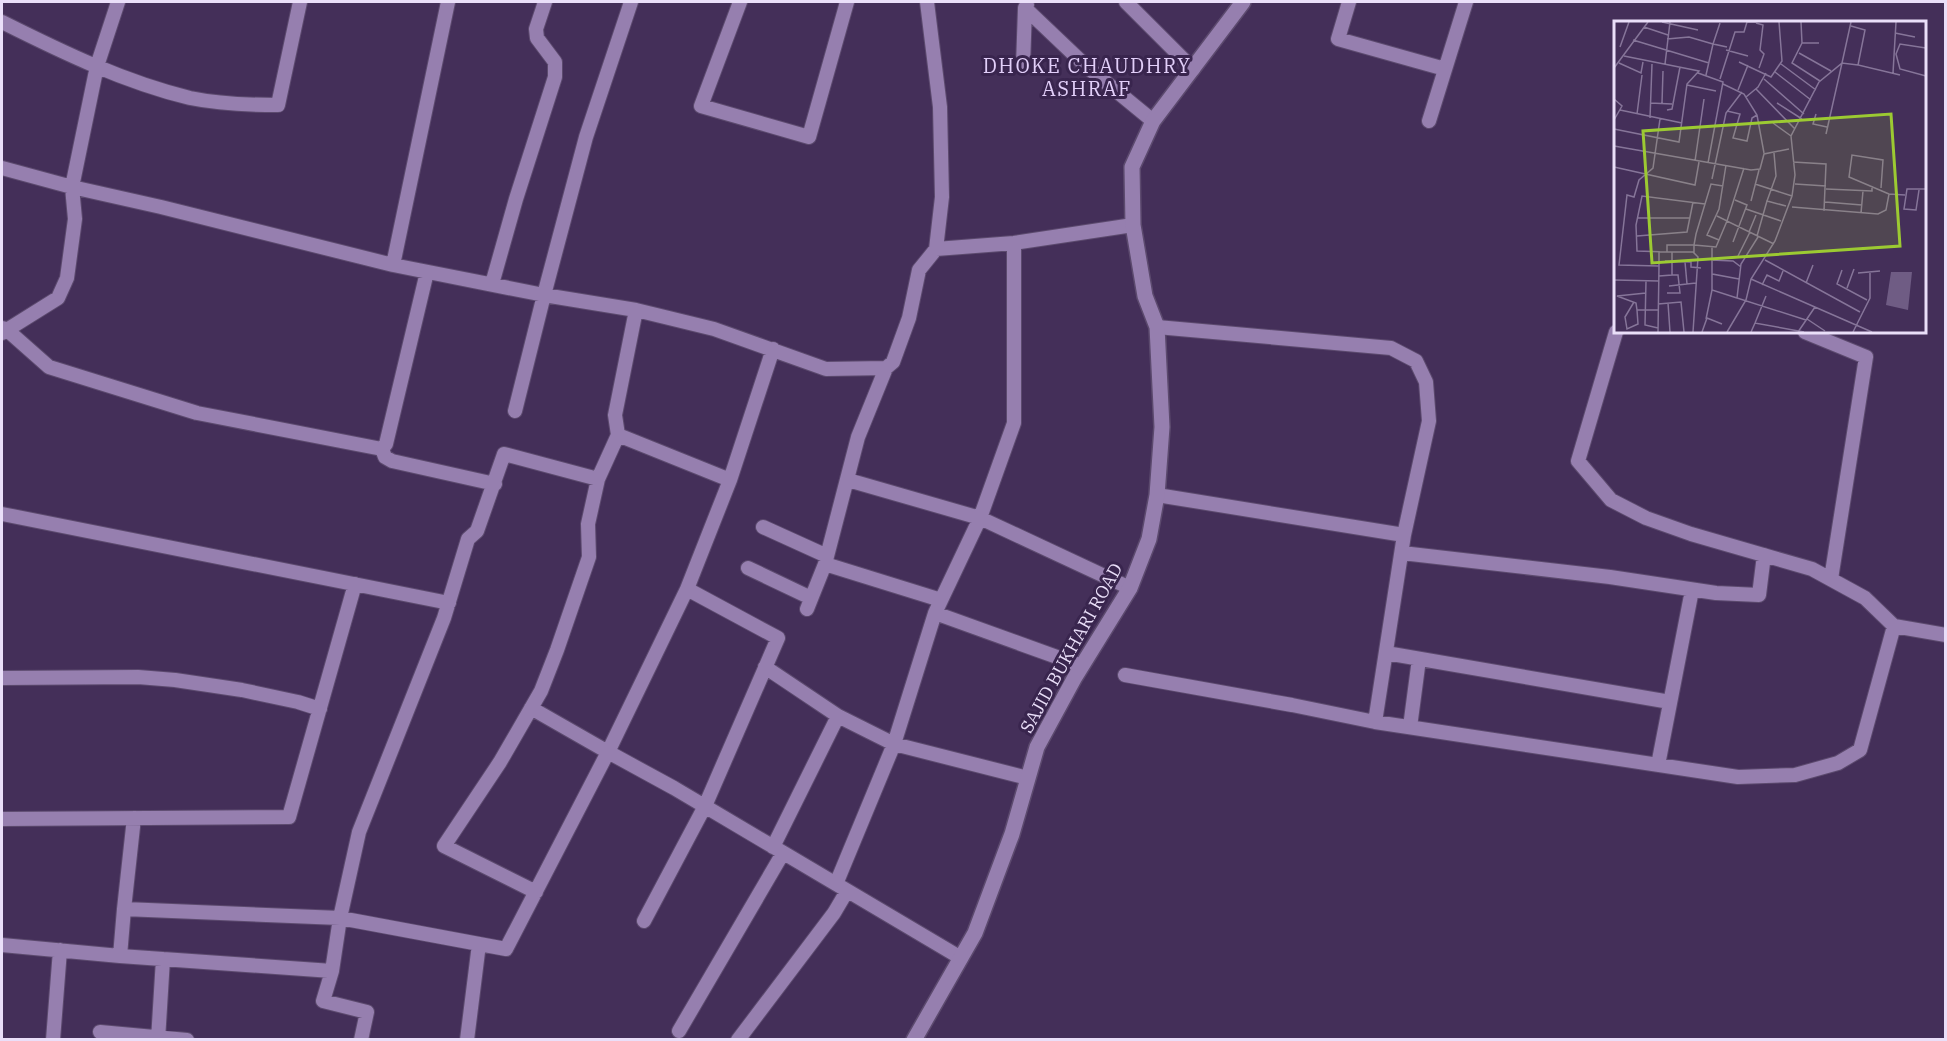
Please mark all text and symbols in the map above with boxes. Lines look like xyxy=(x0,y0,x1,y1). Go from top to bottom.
inset map xyxy=(1614,21,1926,333)
district label: DHOKE CHAUDHRY ASHRAF xyxy=(983,52,1191,102)
street label: SAJID BUKHARI ROAD xyxy=(1015,559,1127,737)

